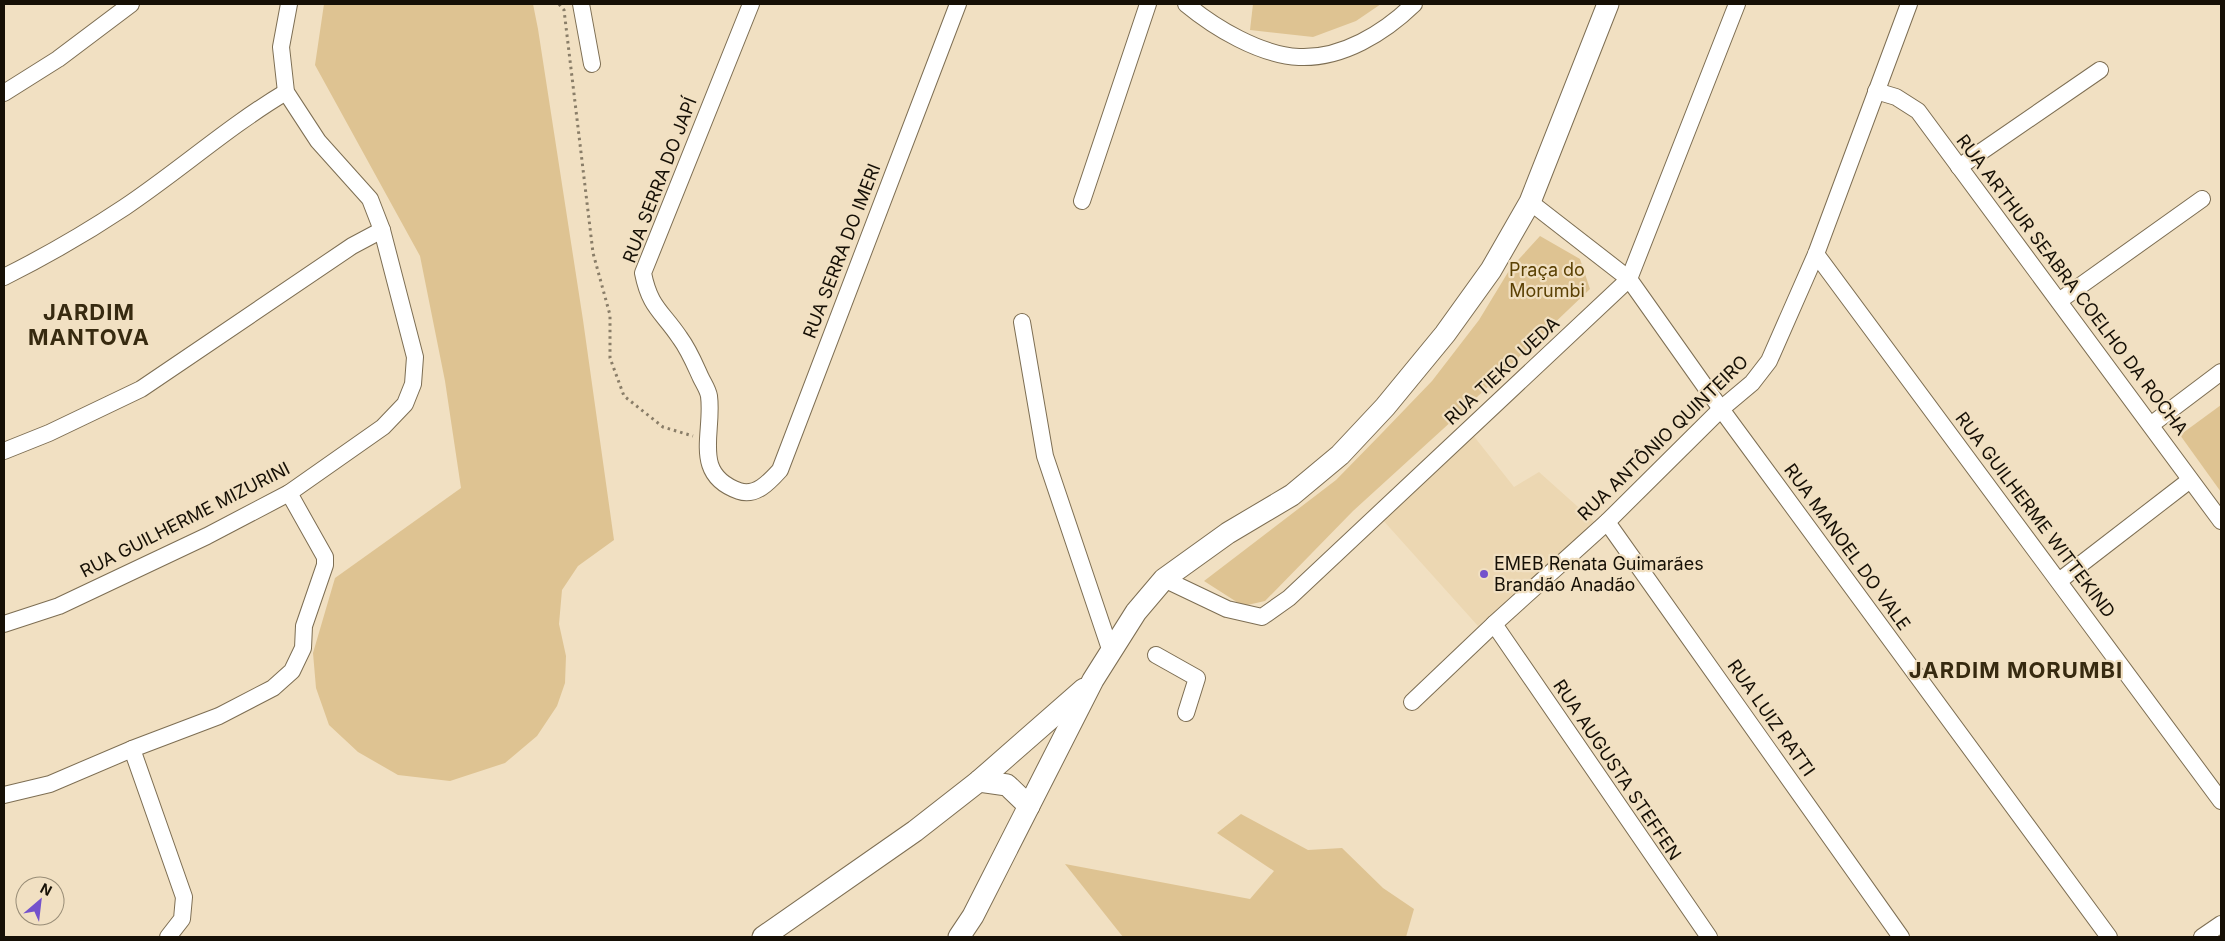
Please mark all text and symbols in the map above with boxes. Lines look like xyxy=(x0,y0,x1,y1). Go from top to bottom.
street label: RUA SERRA DO JAPÍ xyxy=(617,94,701,266)
street label: RUA ARTHUR SEABRA COELHO DA ROCHA xyxy=(1952,130,2192,439)
street label: RUA SERRA DO IMERI xyxy=(799,161,885,341)
park label: Praça do Morumbi xyxy=(1509,259,1585,301)
district label: JARDIM MANTOVA xyxy=(28,299,150,350)
street label: RUA TIEKO UEDA xyxy=(1440,312,1563,429)
street label: RUA ANTÔNIO QUINTEIRO xyxy=(1573,350,1752,525)
street label: RUA GUILHERME WITTEKIND xyxy=(1951,408,2120,622)
street label: RUA GUILHERME MIZURINI xyxy=(76,457,293,582)
street label: RUA MANOEL DO VALE xyxy=(1780,459,1915,634)
place label: EMEB Renata Guimarães Brandão Anadão xyxy=(1494,553,1704,595)
marker: EMEB Renata Guimarães Brandão Anadão xyxy=(1478,568,1490,580)
street label: RUA LUIZ RATTI xyxy=(1723,655,1819,780)
district label: JARDIM MORUMBI xyxy=(1909,657,2123,683)
street label: RUA AUGUSTA STEFFEN xyxy=(1549,675,1686,864)
north arrow xyxy=(15,876,65,926)
text: N xyxy=(38,879,55,899)

